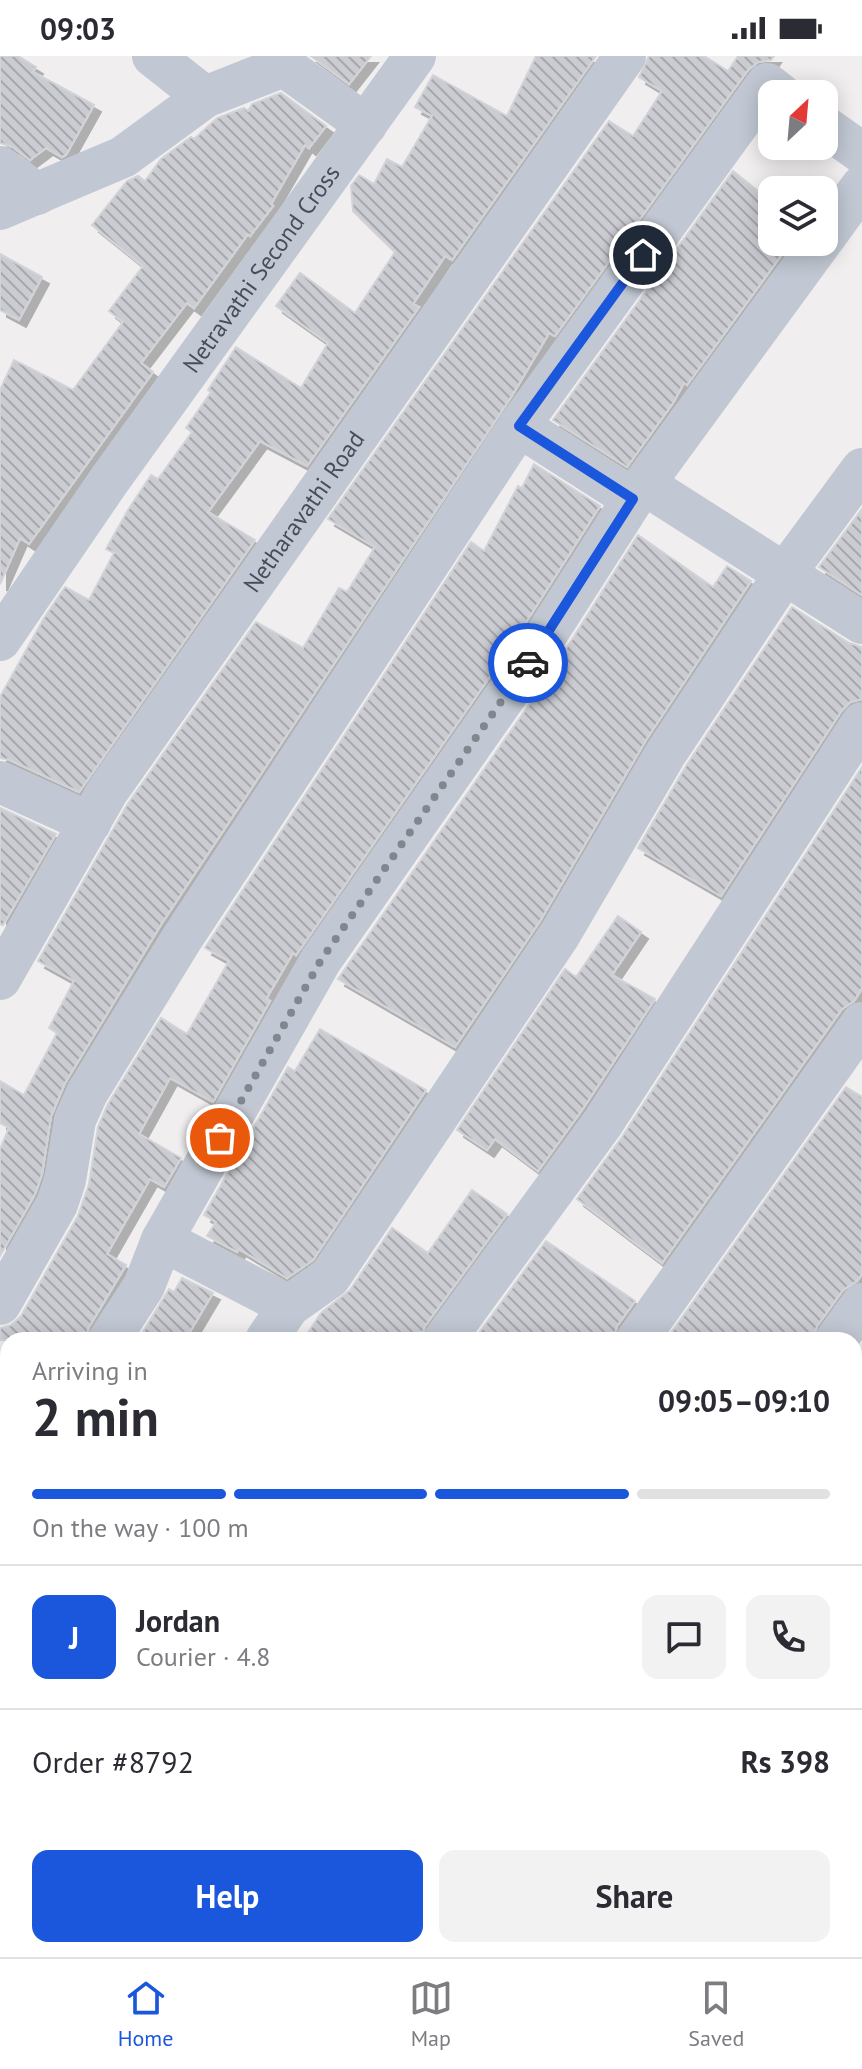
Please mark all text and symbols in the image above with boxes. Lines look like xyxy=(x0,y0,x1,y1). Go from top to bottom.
text: 09:03 xyxy=(40,9,116,48)
north arrow xyxy=(758,80,838,160)
map controls xyxy=(758,80,838,256)
street label: Netravathi Second Cross xyxy=(176,159,347,379)
button: layers xyxy=(758,176,838,256)
pin xyxy=(609,221,677,289)
icon: home xyxy=(621,233,665,277)
street label: Netharavathi Road xyxy=(236,425,371,598)
courier xyxy=(488,623,568,703)
icon: car xyxy=(506,641,550,685)
pin xyxy=(186,1104,254,1172)
icon: bag xyxy=(198,1116,242,1160)
text: Arriving in xyxy=(32,1354,148,1387)
text: 09:05–09:10 xyxy=(658,1381,830,1420)
text: 2 min xyxy=(32,1383,159,1450)
text: On the way · 100 m xyxy=(32,1511,249,1544)
button: chat xyxy=(642,1595,726,1679)
button: phone xyxy=(746,1595,830,1679)
text: Jordan xyxy=(136,1601,220,1640)
text: J xyxy=(69,1618,79,1657)
text: Courier · 4.8 xyxy=(136,1640,270,1673)
text: Order #8792 xyxy=(32,1742,194,1781)
text: Rs 398 xyxy=(741,1742,830,1781)
button: Help xyxy=(32,1850,423,1942)
button: Share xyxy=(439,1850,830,1942)
tab: Home xyxy=(118,1976,173,2052)
tab: Map xyxy=(409,1976,453,2052)
tab: Saved xyxy=(688,1976,744,2052)

